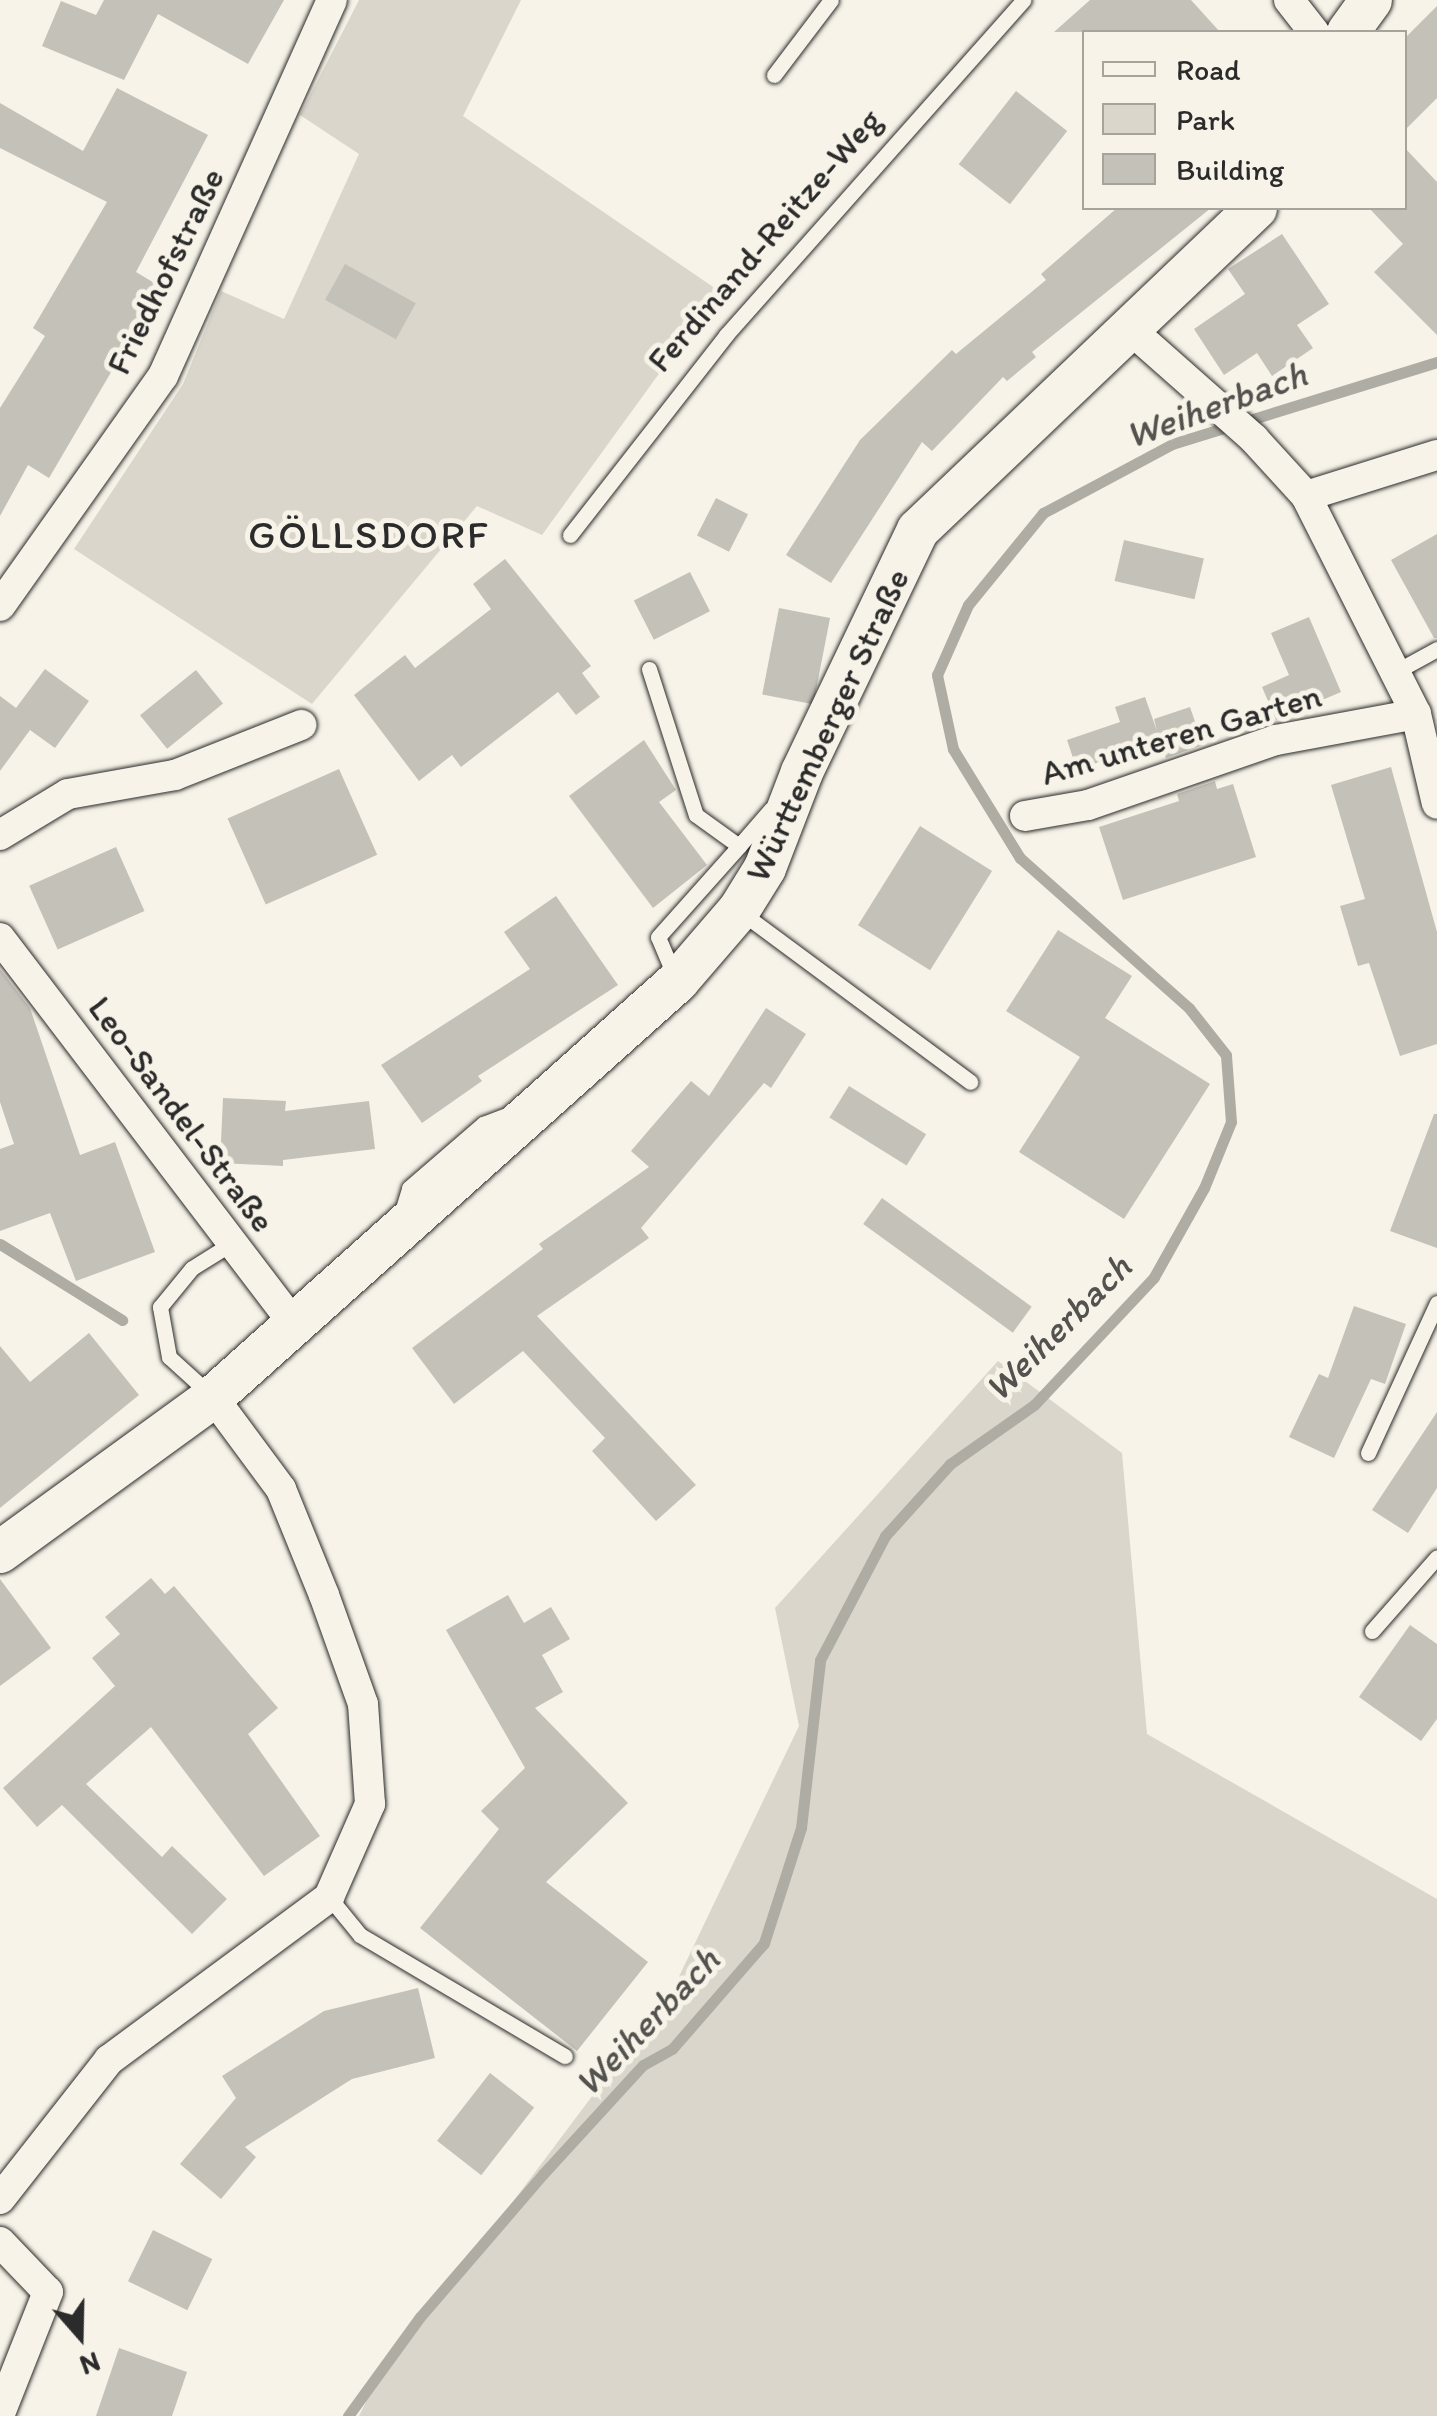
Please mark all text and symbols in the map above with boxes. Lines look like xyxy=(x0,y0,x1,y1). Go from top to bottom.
legend xyxy=(1082,30,1407,210)
text: Road xyxy=(1176,51,1241,88)
street label: Ferdinand-Reitze-Weg xyxy=(638,100,890,380)
text: Park xyxy=(1176,101,1235,138)
text: Building xyxy=(1176,151,1284,188)
street label: Friedhofstraße xyxy=(97,161,233,381)
water label: Weiherbach xyxy=(1119,351,1313,459)
district label: GÖLLSDORF xyxy=(248,510,490,558)
street label: Württemberger Straße xyxy=(736,562,918,888)
street label: Am unteren Garten xyxy=(1034,673,1328,795)
street label: Leo-Sandel-Straße xyxy=(80,988,284,1240)
water label: Weiherbach xyxy=(975,1245,1141,1411)
water label: Weiherbach xyxy=(565,1938,729,2106)
north arrow xyxy=(30,2286,130,2386)
text: N xyxy=(76,2345,105,2383)

